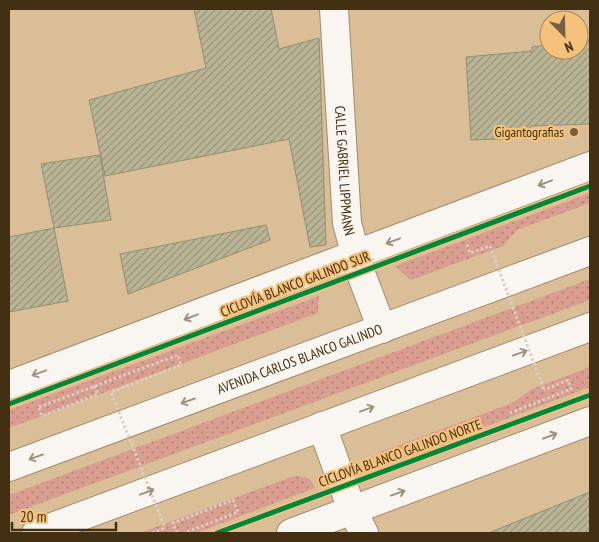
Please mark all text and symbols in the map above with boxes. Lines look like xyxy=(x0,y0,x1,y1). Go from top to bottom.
north arrow xyxy=(539,10,589,60)
text: N xyxy=(562,37,576,57)
street label: CALLE GABRIEL LIPPMANN xyxy=(331,105,359,238)
place label: Gigantografias xyxy=(495,123,564,141)
marker: Gigantografias xyxy=(568,126,580,138)
one-way arrow xyxy=(538,179,553,188)
one-way arrow xyxy=(386,237,401,246)
street label: CICLOVÍA BLANCO GALINDO SUR xyxy=(218,247,373,321)
one-way arrow xyxy=(184,313,200,322)
street label: AVENIDA CARLOS BLANCO GALINDO xyxy=(214,320,385,398)
one-way arrow xyxy=(511,348,527,357)
one-way arrow xyxy=(32,369,47,378)
one-way arrow xyxy=(181,397,196,406)
one-way arrow xyxy=(359,404,374,413)
street label: CICLOVÍA BLANCO GALINDO NORTE xyxy=(316,415,484,491)
one-way arrow xyxy=(542,431,557,440)
one-way arrow xyxy=(29,453,44,462)
one-way arrow xyxy=(139,487,155,496)
one-way arrow xyxy=(390,488,405,497)
scale bar xyxy=(12,500,116,532)
text: 20 m xyxy=(20,507,46,526)

